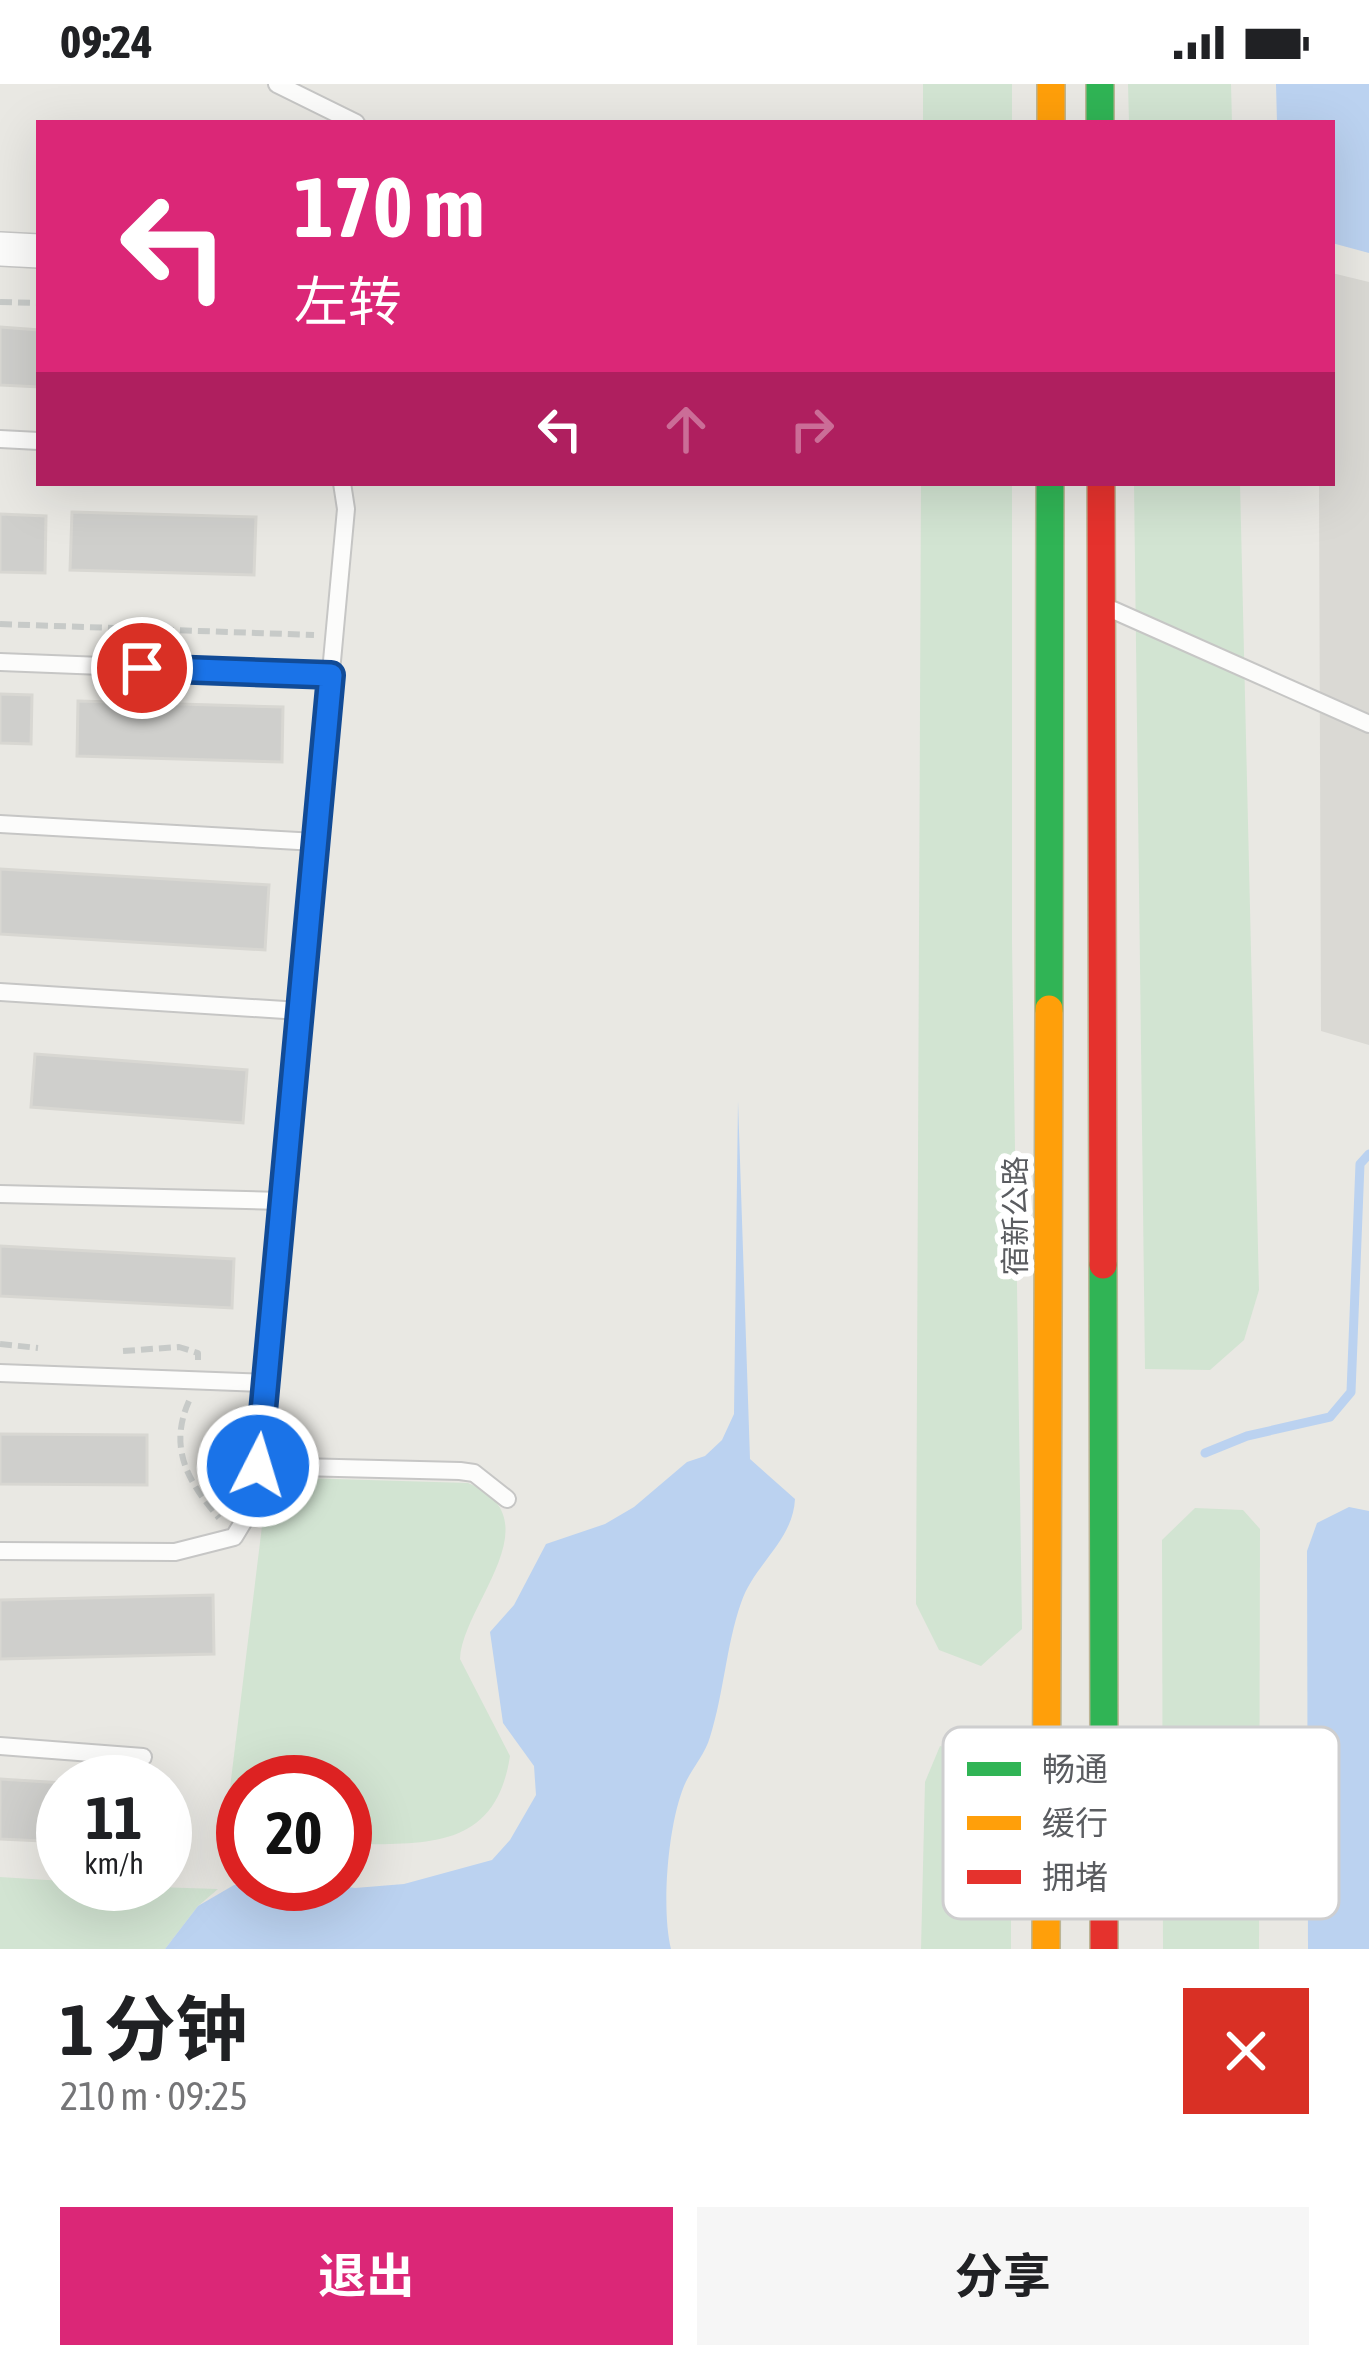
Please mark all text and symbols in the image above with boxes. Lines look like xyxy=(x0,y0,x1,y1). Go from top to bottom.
text: 09:24 xyxy=(60,16,153,68)
text: 170 m xyxy=(294,159,484,255)
icon: left xyxy=(96,168,252,324)
text: 左转 xyxy=(294,271,402,332)
icon: left xyxy=(527,396,593,462)
icon: ahead xyxy=(653,396,719,462)
icon: right xyxy=(779,396,845,462)
pin xyxy=(91,617,193,719)
icon: arrive xyxy=(109,635,175,701)
street label: 宿新公路 xyxy=(998,1156,1032,1276)
position arrow xyxy=(195,1403,321,1529)
legend xyxy=(943,1727,1339,1919)
text: 畅通 xyxy=(1042,1750,1108,1788)
speed limit sign: 20 xyxy=(216,1755,372,1911)
text: 11 xyxy=(86,1783,142,1852)
text: 缓行 xyxy=(1042,1804,1108,1842)
text: km/h xyxy=(84,1846,144,1880)
text: 拥堵 xyxy=(1042,1858,1108,1896)
text: 1 分钟 xyxy=(60,1988,248,2070)
button: close xyxy=(1183,1988,1309,2114)
text: 210 m · 09:25 xyxy=(60,2074,248,2118)
button: 退出 xyxy=(60,2207,673,2345)
button: 分享 xyxy=(697,2207,1309,2345)

